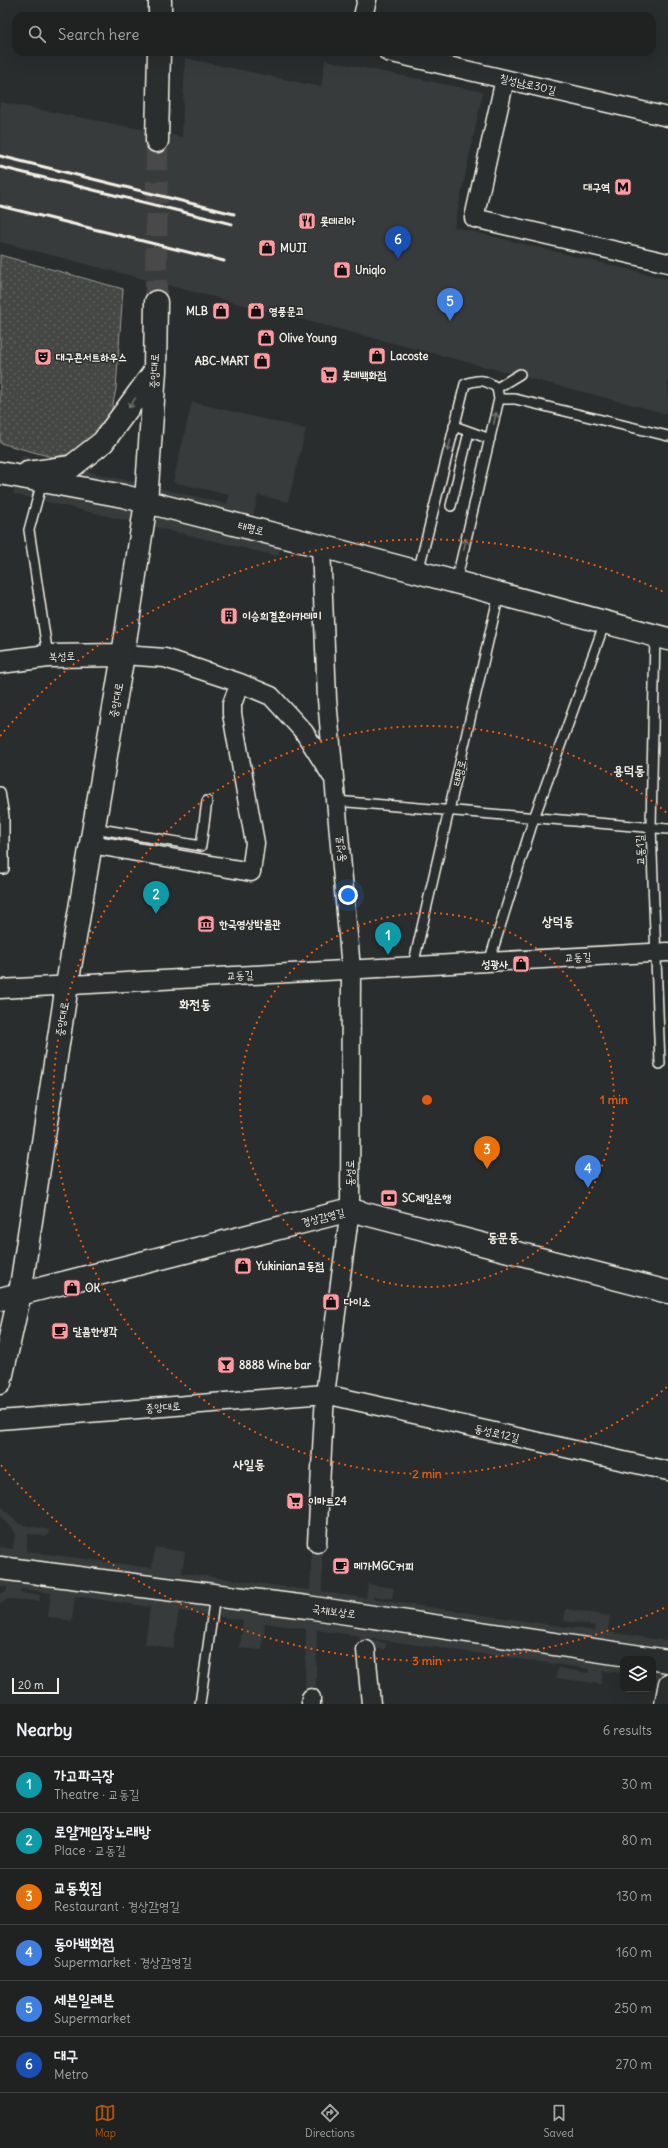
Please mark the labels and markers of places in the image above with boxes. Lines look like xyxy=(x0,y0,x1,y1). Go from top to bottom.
metro station icon: 대구역 xyxy=(613,177,633,197)
place label: 대구역 xyxy=(583,180,610,194)
restaurant icon: 롯데리아 xyxy=(297,211,317,231)
place label: 롯데리아 xyxy=(320,214,356,228)
pin: 6 xyxy=(385,226,411,259)
shop icon: MUJI xyxy=(257,238,277,258)
place label: MUJI xyxy=(280,241,307,255)
shop icon: Uniqlo xyxy=(332,260,352,280)
place label: Uniqlo xyxy=(355,263,386,278)
pin: 5 xyxy=(437,288,463,321)
shop icon: MLB xyxy=(211,301,231,321)
shop icon: 영풍문고 xyxy=(246,301,266,321)
place label: MLB xyxy=(186,304,208,318)
place label: 영풍문고 xyxy=(269,304,304,318)
shop icon: Olive Young xyxy=(256,328,276,348)
place label: Olive Young xyxy=(279,331,337,346)
shop icon: Lacoste xyxy=(367,346,387,366)
theatre icon: 대구콘서트하우스 xyxy=(33,347,53,367)
place label: Lacoste xyxy=(390,349,428,363)
place label: 대구콘서트하우스 xyxy=(56,350,127,364)
shop icon: ABC-MART xyxy=(252,351,272,371)
place label: ABC-MART xyxy=(195,354,249,368)
supermarket icon: 롯데백화점 xyxy=(319,365,339,385)
place label: 롯데백화점 xyxy=(342,368,386,382)
building icon: 이승희결혼아카데미 xyxy=(219,606,239,626)
place label: 이승희결혼아카데미 xyxy=(242,609,322,623)
pin: 2 xyxy=(143,881,169,914)
museum icon: 한국영상박물관 xyxy=(196,914,216,934)
place label: 한국영상박물관 xyxy=(219,917,281,931)
pin: 1 xyxy=(375,922,401,955)
shop icon: 성광사 xyxy=(511,954,531,974)
place label: 성광사 xyxy=(481,957,508,971)
centre of rings xyxy=(420,1093,434,1107)
pin: 3 xyxy=(474,1136,500,1169)
pin: 4 xyxy=(575,1155,601,1188)
bank icon: SC제일은행 xyxy=(379,1188,399,1208)
place label: SC제일은행 xyxy=(402,1191,451,1205)
shop icon: Yukinian교동점 xyxy=(233,1256,253,1276)
place label: Yukinian교동점 xyxy=(255,1259,324,1273)
shop icon: OK xyxy=(62,1278,82,1298)
place label: OK xyxy=(85,1281,101,1295)
shop icon: 다이소 xyxy=(321,1292,341,1312)
place label: 다이소 xyxy=(344,1295,371,1309)
cafe icon: 달콤한생각 xyxy=(50,1321,70,1341)
place label: 달콤한생각 xyxy=(73,1324,117,1338)
bar icon: 8888 Wine bar xyxy=(216,1355,236,1375)
place label: 8888 Wine bar xyxy=(239,1358,312,1372)
supermarket icon: 이마트24 xyxy=(285,1491,305,1511)
place label: 이마트24 xyxy=(308,1494,347,1508)
cafe icon: 메가MGC커피 xyxy=(331,1556,351,1576)
place label: 메가MGC커피 xyxy=(354,1559,414,1573)

